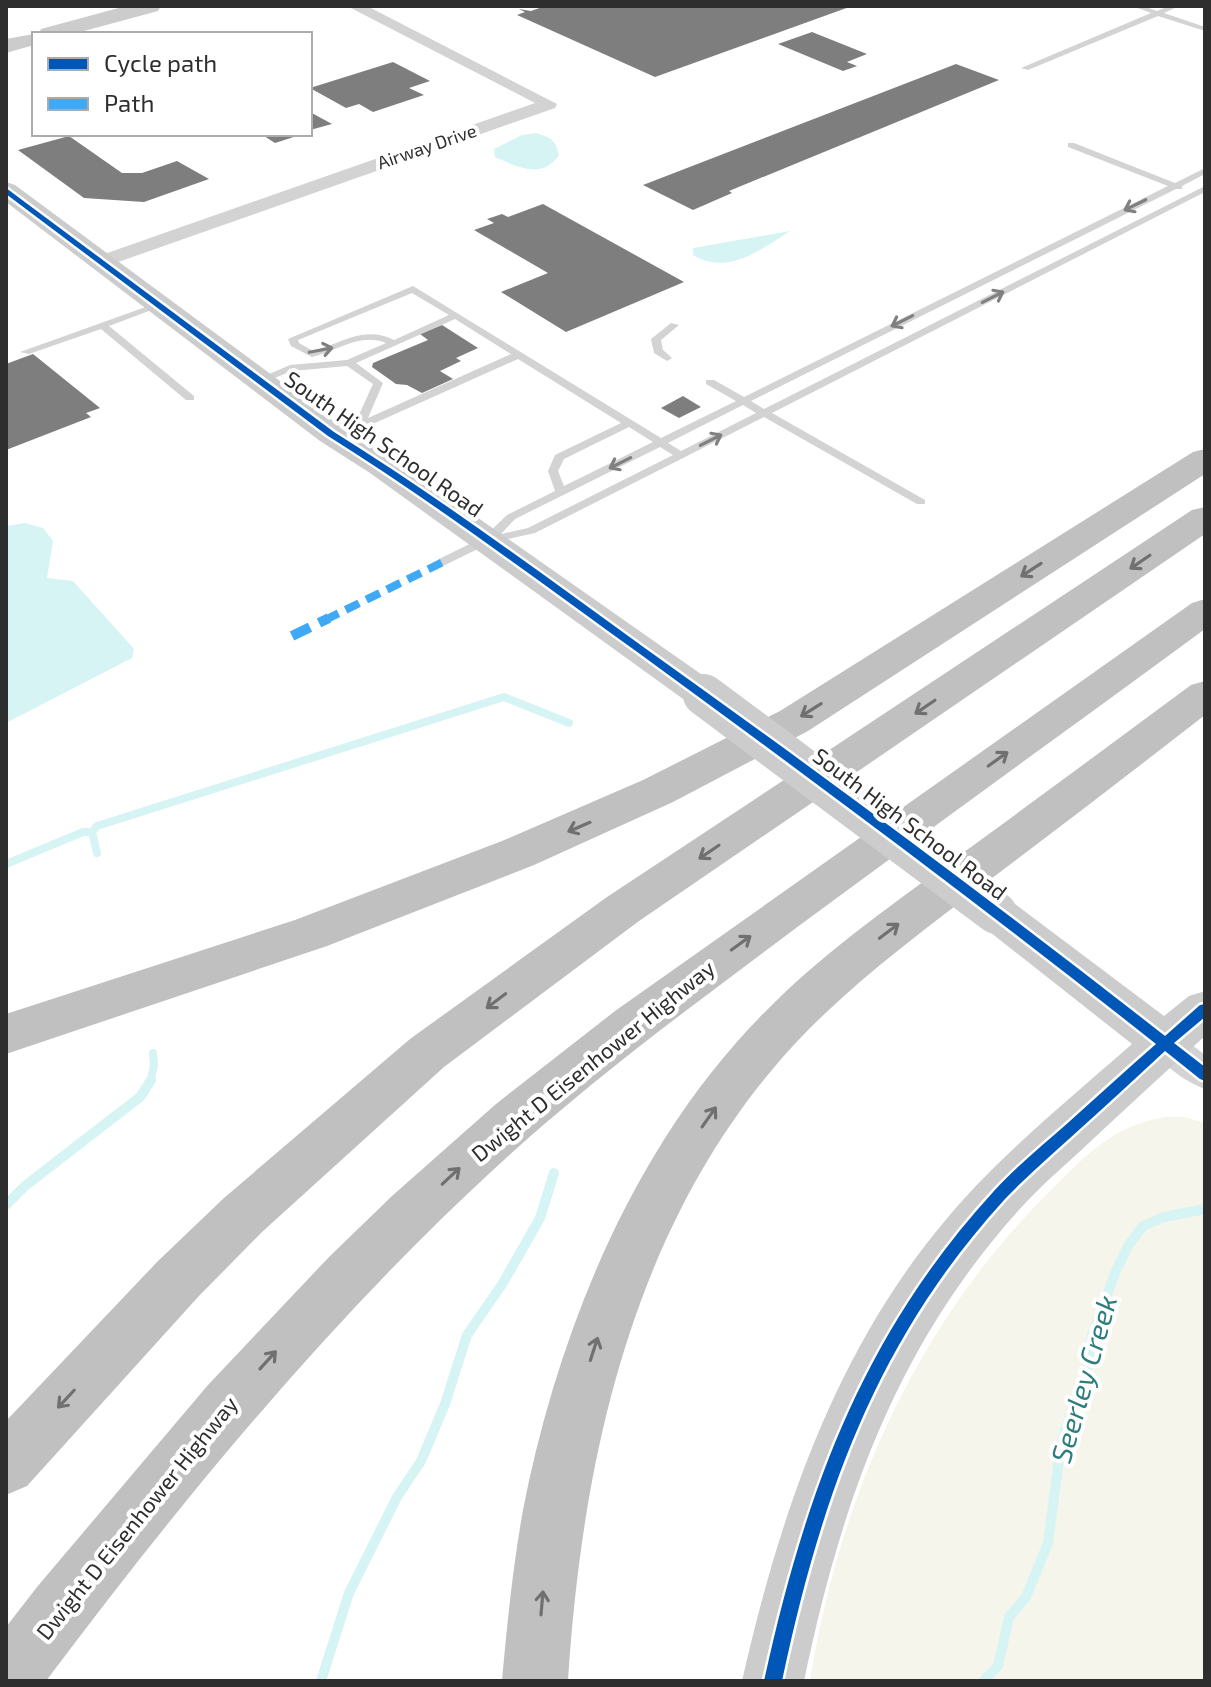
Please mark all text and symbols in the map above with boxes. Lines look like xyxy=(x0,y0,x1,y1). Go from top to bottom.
legend xyxy=(32,32,312,136)
text: Cycle path xyxy=(104,48,217,77)
text: Path xyxy=(104,88,154,117)
street label: Airway Drive xyxy=(374,119,479,173)
one-way arrow xyxy=(1123,198,1147,213)
one-way arrow xyxy=(980,289,1004,304)
one-way arrow xyxy=(891,314,915,330)
one-way arrow xyxy=(308,342,333,357)
street label: South High School Road xyxy=(280,365,489,522)
one-way arrow xyxy=(698,432,722,447)
one-way arrow xyxy=(608,455,632,471)
one-way arrow xyxy=(1130,554,1152,570)
one-way arrow xyxy=(1020,563,1043,579)
one-way arrow xyxy=(914,699,936,715)
one-way arrow xyxy=(800,702,823,718)
street label: South High School Road xyxy=(809,742,1013,905)
one-way arrow xyxy=(987,751,1009,767)
one-way arrow xyxy=(567,820,592,835)
one-way arrow xyxy=(698,844,720,860)
one-way arrow xyxy=(878,923,900,940)
one-way arrow xyxy=(730,935,752,951)
street label: Dwight D Eisenhower Highway xyxy=(466,954,719,1166)
one-way arrow xyxy=(486,993,507,1010)
one-way arrow xyxy=(701,1107,717,1129)
one-way arrow xyxy=(441,1167,461,1185)
water label: Seerley Creek xyxy=(1043,1291,1123,1466)
one-way arrow xyxy=(588,1337,603,1362)
one-way arrow xyxy=(259,1350,278,1370)
one-way arrow xyxy=(57,1389,76,1409)
street label: Dwight D Eisenhower Highway xyxy=(30,1390,243,1644)
one-way arrow xyxy=(534,1590,549,1617)

